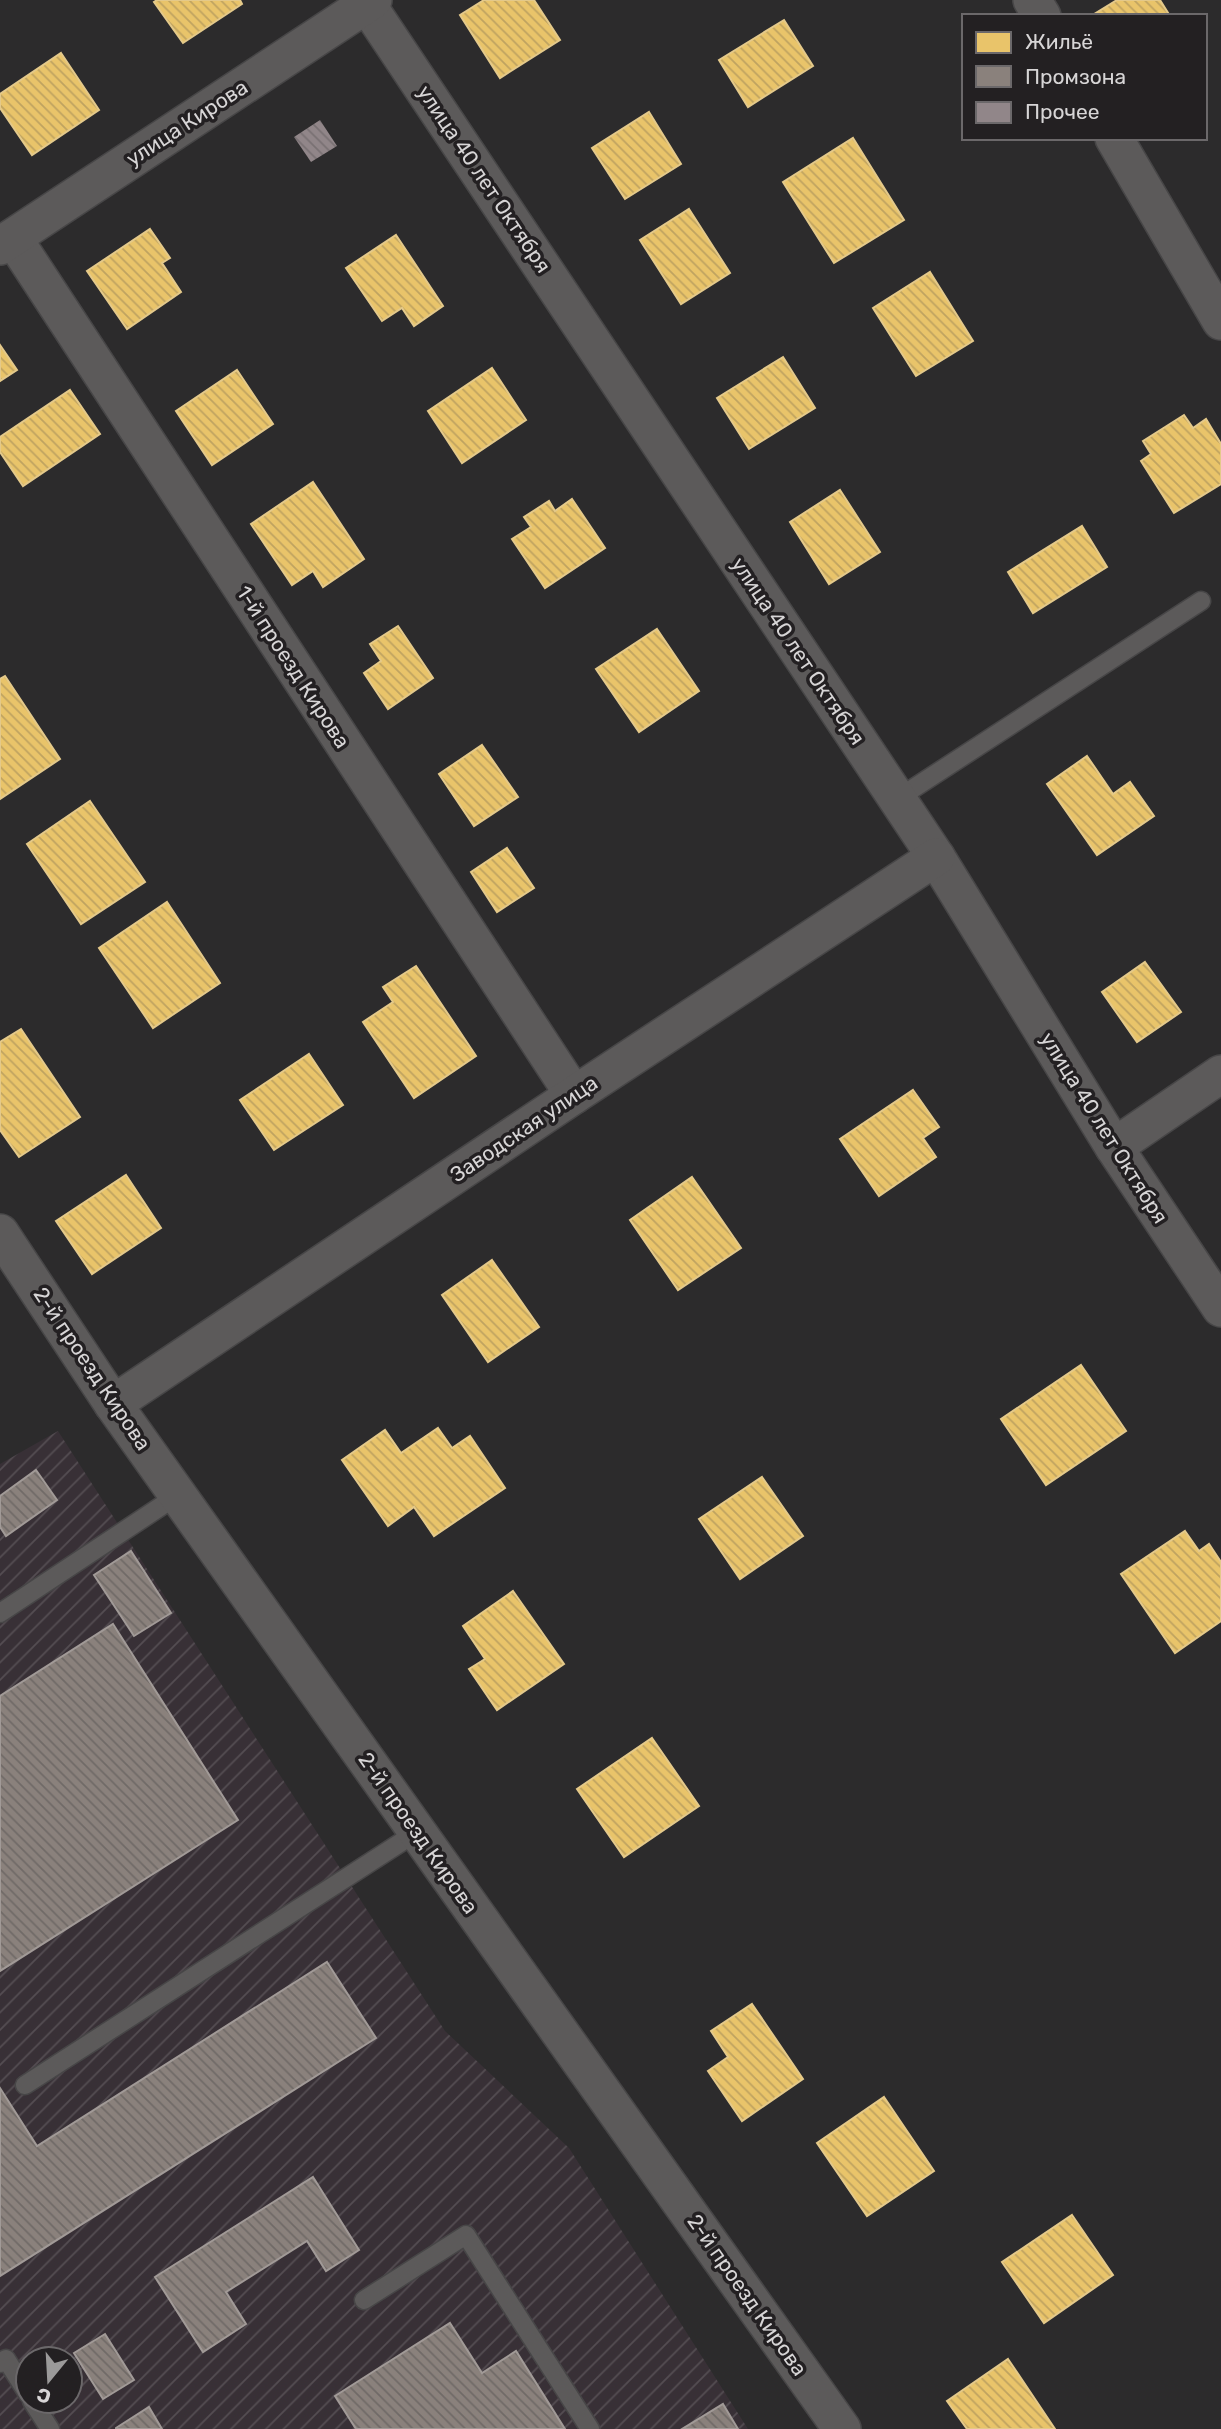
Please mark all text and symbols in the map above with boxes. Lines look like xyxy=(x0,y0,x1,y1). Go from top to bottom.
legend xyxy=(962,14,1207,140)
text: Жильё xyxy=(1025,29,1093,54)
text: Промзона xyxy=(1025,64,1126,89)
street label: улица Кирова xyxy=(121,74,252,171)
street label: улица 40 лет Октября xyxy=(412,80,556,277)
text: Прочее xyxy=(1025,99,1100,124)
street label: улица 40 лет Октября xyxy=(726,552,870,749)
street label: 1-й проезд Кирова xyxy=(232,581,355,753)
street label: улица 40 лет Октября xyxy=(1035,1028,1174,1228)
street label: Заводская улица xyxy=(445,1070,602,1187)
street label: 2-й проезд Кирова xyxy=(29,1282,156,1455)
street label: 2-й проезд Кирова xyxy=(353,1747,484,1918)
street label: 2-й проезд Кирова xyxy=(682,2209,813,2380)
north arrow xyxy=(14,2345,84,2415)
text: С xyxy=(34,2383,54,2409)

